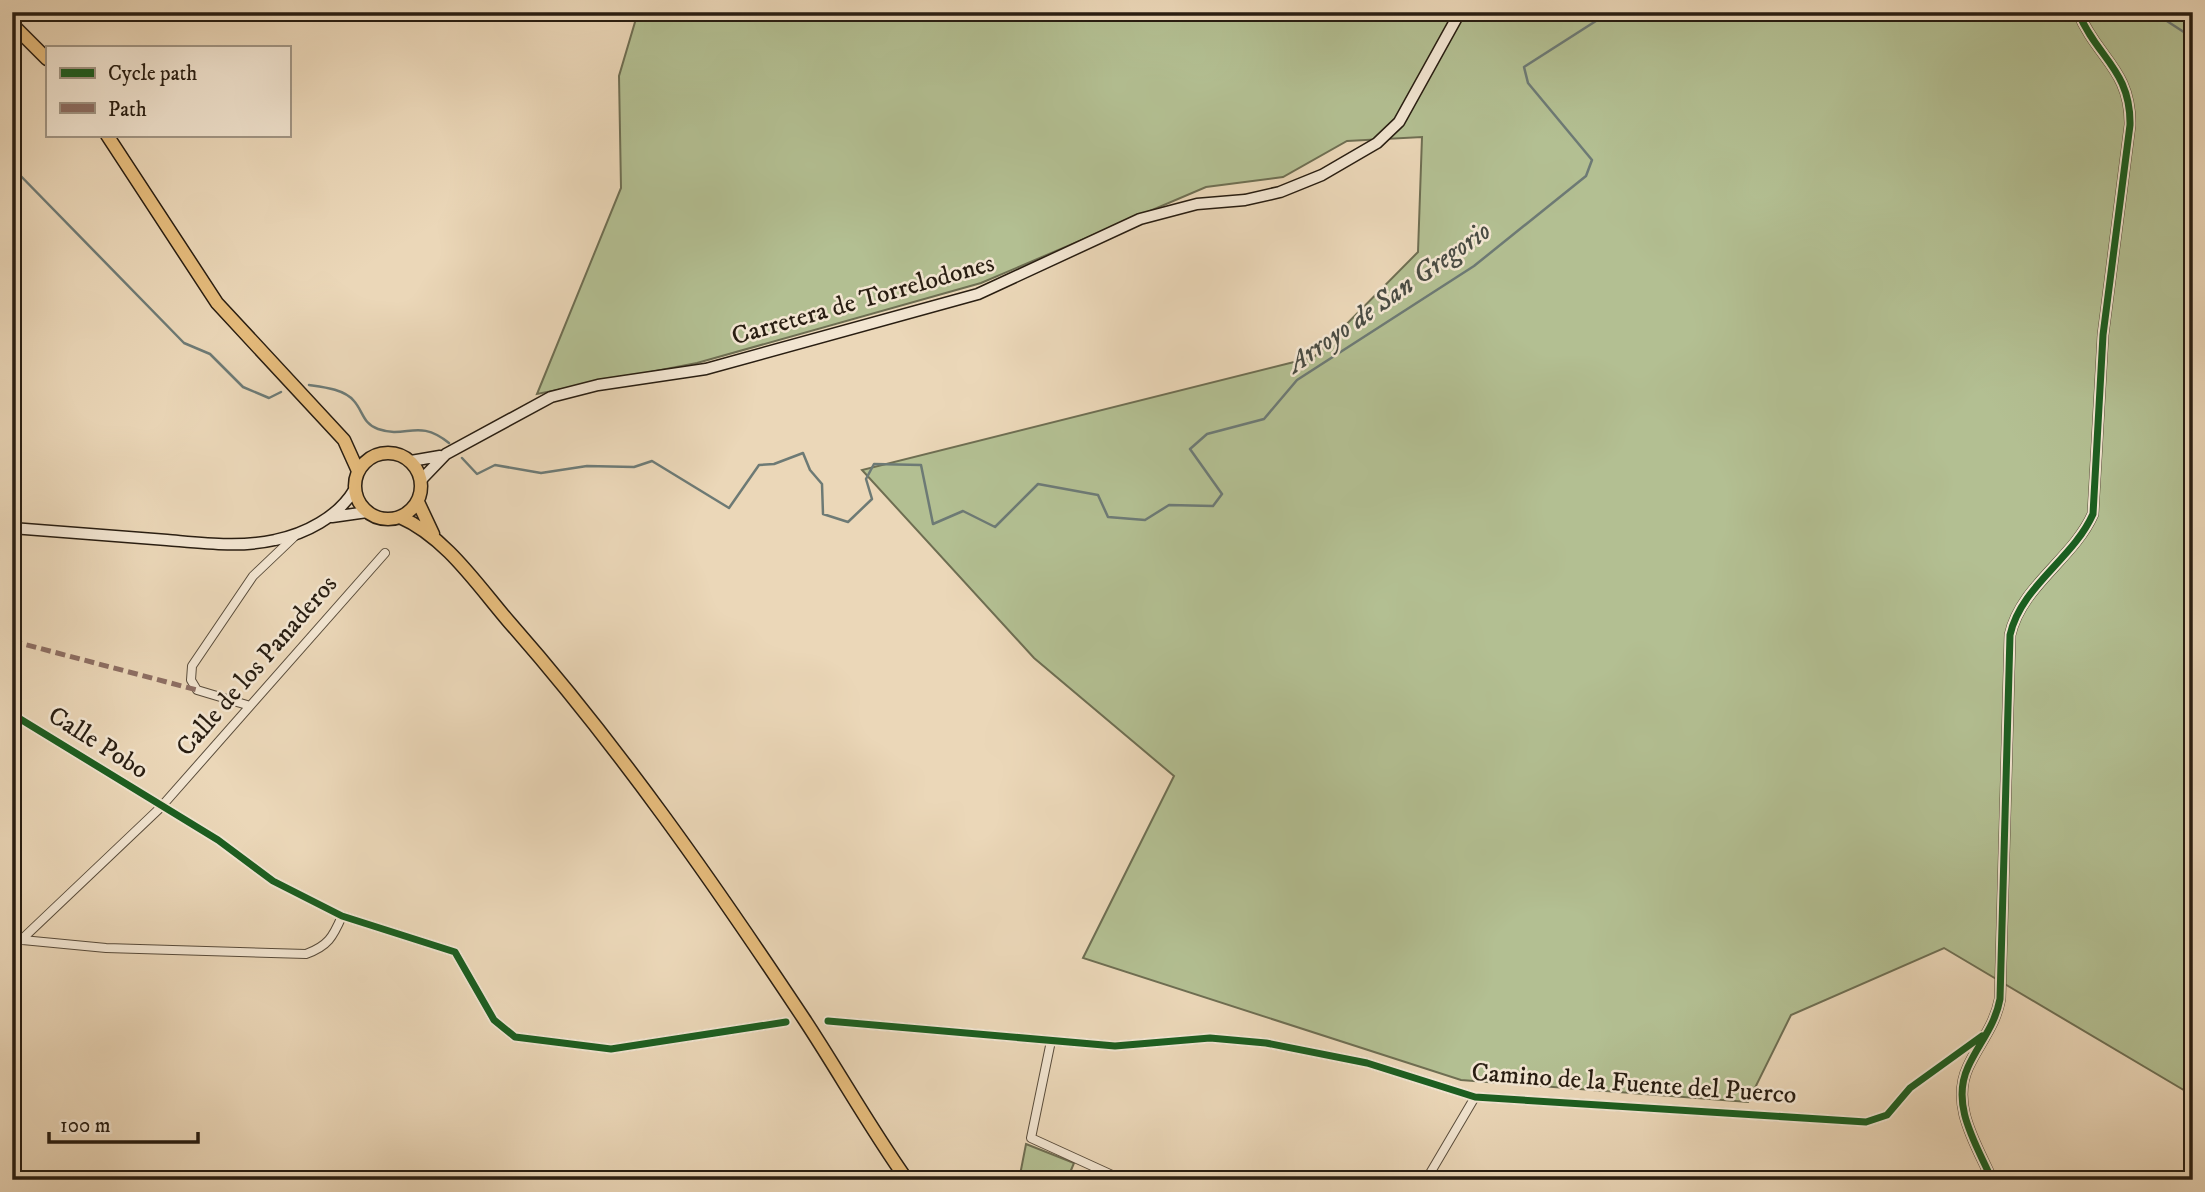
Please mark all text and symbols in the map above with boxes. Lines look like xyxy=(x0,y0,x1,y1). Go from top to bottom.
legend xyxy=(46,46,290,136)
text: Cycle path xyxy=(108,61,197,87)
text: Path xyxy=(108,97,147,123)
water label: Arroyo de San Gregorio xyxy=(1278,213,1498,382)
street label: Carretera de Torrelodones xyxy=(728,247,998,353)
street label: Calle de los Panaderos xyxy=(169,569,345,763)
street label: Calle Pobo xyxy=(42,699,154,787)
street label: Camino de la Fuente del Puerco xyxy=(1470,1056,1798,1112)
scale bar xyxy=(49,1101,198,1145)
text: 100 m xyxy=(60,1113,111,1139)

